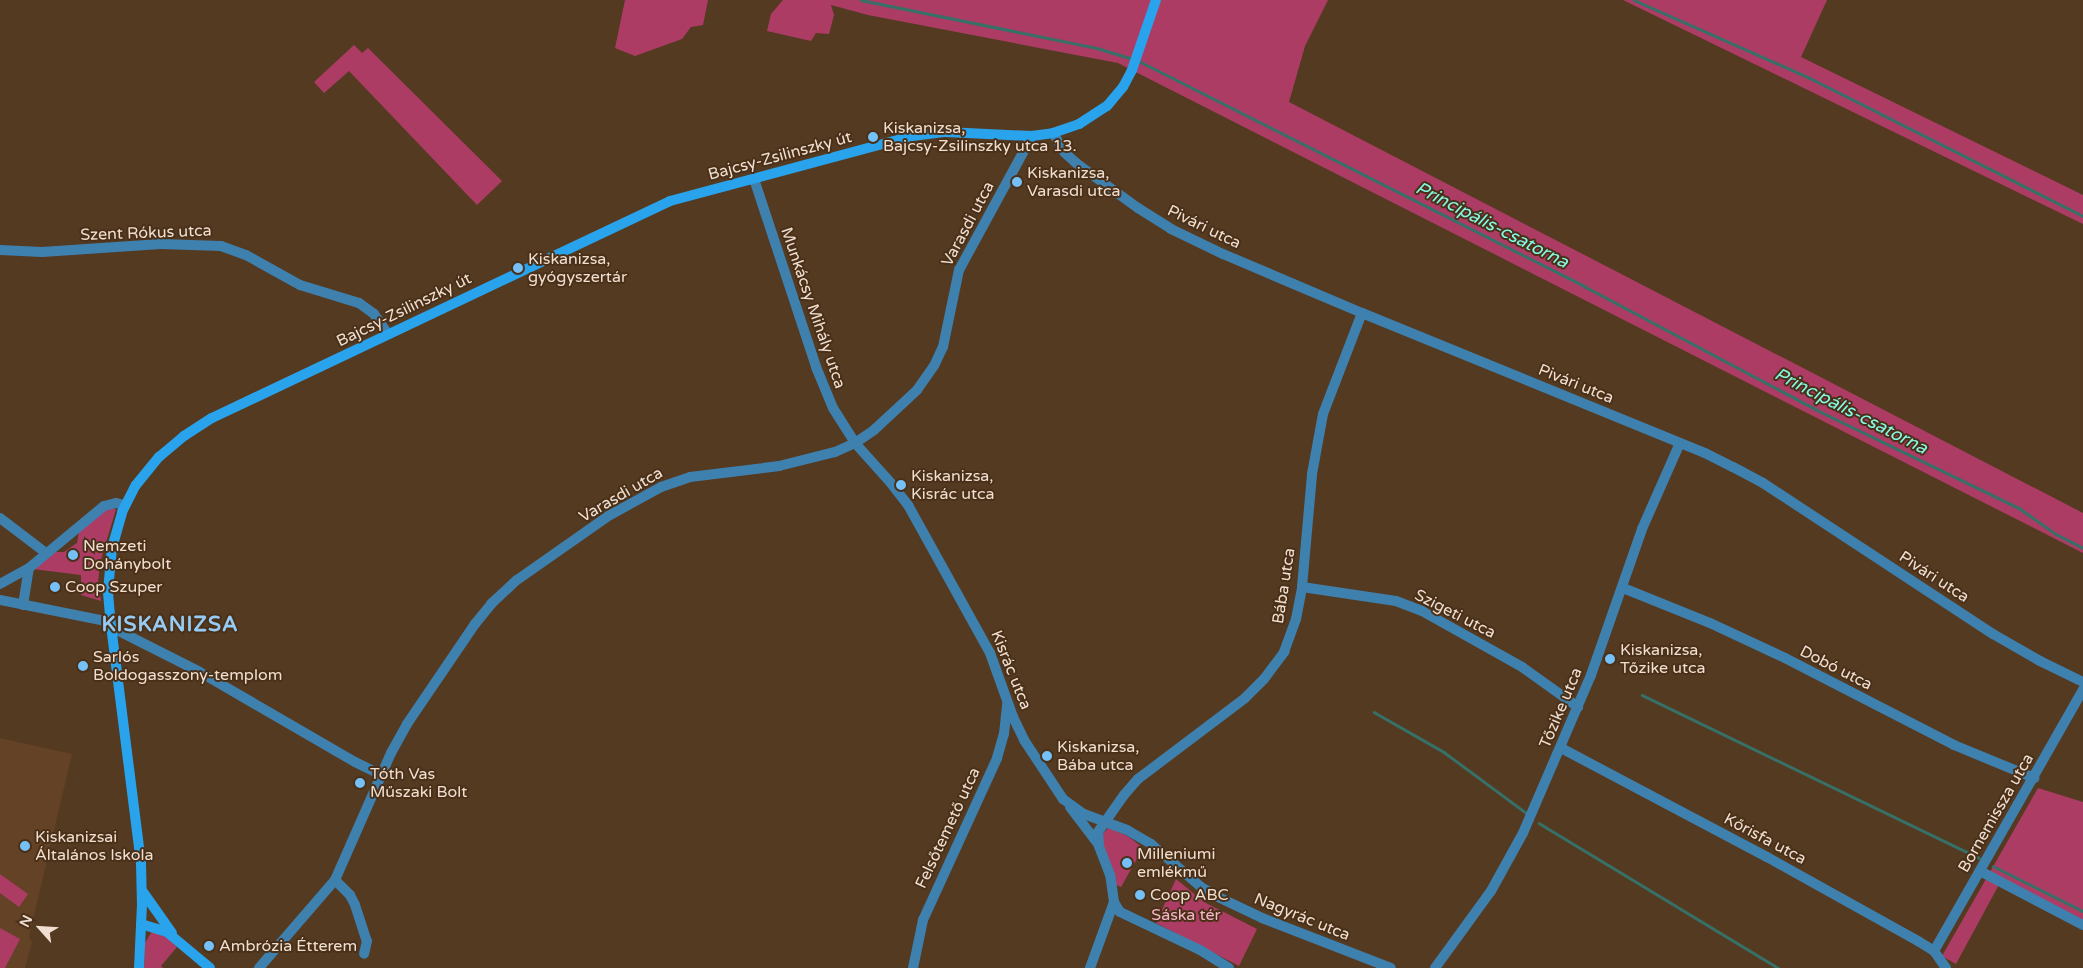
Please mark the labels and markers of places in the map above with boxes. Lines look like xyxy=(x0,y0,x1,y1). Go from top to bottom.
place label: Kiskanizsa, Bajcsy-Zsilinszky utca 13. xyxy=(883,118,1077,156)
marker: Kiskanizsa, Bajcsy-Zsilinszky utca 13. xyxy=(867,131,879,143)
place label: Kiskanizsa, Varasdi utca xyxy=(1027,163,1121,201)
marker: Kiskanizsa, Varasdi utca xyxy=(1011,176,1023,188)
place label: Kiskanizsa, gyógyszertár xyxy=(528,249,627,287)
marker: Kiskanizsa, gyógyszertár xyxy=(512,262,524,274)
place label: Kiskanizsa, Kisrác utca xyxy=(911,466,994,504)
marker: Kiskanizsa, Kisrác utca xyxy=(895,479,907,491)
place label: Nemzeti Dohánybolt xyxy=(83,536,171,574)
marker: Nemzeti Dohánybolt xyxy=(67,549,79,561)
place label: Coop Szuper xyxy=(65,577,162,597)
marker: Coop Szuper xyxy=(49,581,61,593)
place label: Kiskanizsa, Tőzike utca xyxy=(1620,640,1705,678)
place label: Sarlós Boldogasszony-templom xyxy=(93,647,282,685)
marker: Kiskanizsa, Tőzike utca xyxy=(1604,653,1616,665)
marker: Sarlós Boldogasszony-templom xyxy=(77,660,89,672)
place label: Kiskanizsa, Bába utca xyxy=(1057,737,1139,775)
marker: Kiskanizsa, Bába utca xyxy=(1041,750,1053,762)
place label: Tóth Vas Műszaki Bolt xyxy=(370,764,467,802)
marker: Tóth Vas Műszaki Bolt xyxy=(354,777,366,789)
place label: Kiskanizsai Általános Iskola xyxy=(35,827,154,865)
marker: Kiskanizsai Általános Iskola xyxy=(19,840,31,852)
place label: Milleniumi emlékmű xyxy=(1137,844,1215,882)
marker: Milleniumi emlékmű xyxy=(1121,857,1133,869)
place label: Coop ABC xyxy=(1150,885,1229,905)
marker: Coop ABC xyxy=(1134,889,1146,901)
place label: Ambrózia Étterem xyxy=(219,936,357,956)
marker: Ambrózia Étterem xyxy=(203,940,215,952)

